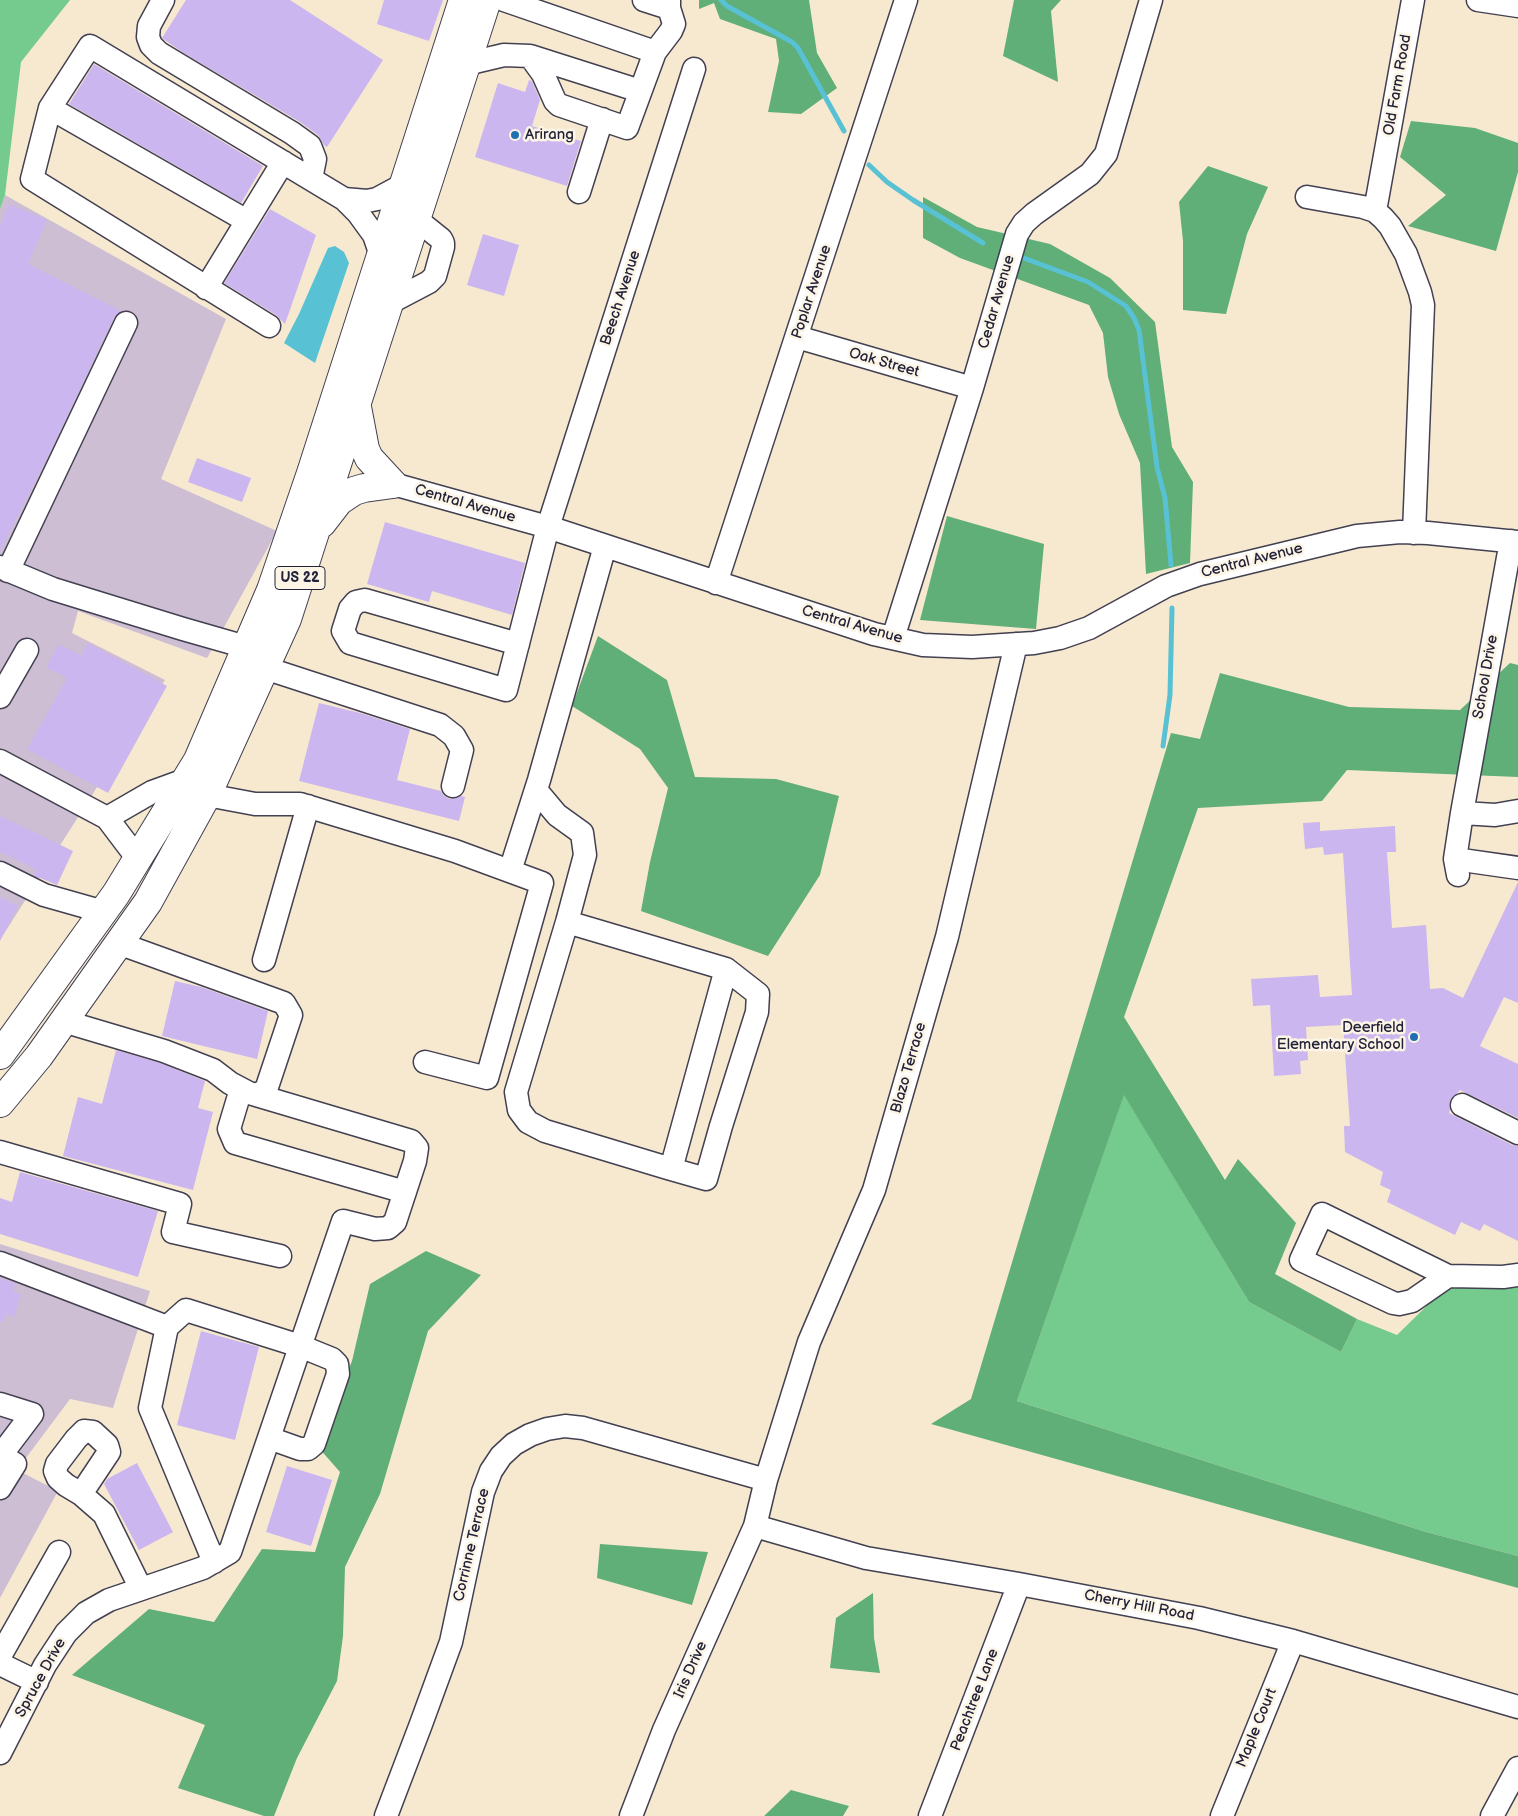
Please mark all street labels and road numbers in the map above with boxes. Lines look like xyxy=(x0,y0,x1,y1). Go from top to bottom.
street label: Old Farm Road xyxy=(1380,33,1416,137)
street label: Poplar Avenue xyxy=(788,243,836,341)
street label: Beech Avenue xyxy=(597,248,645,348)
street label: Cedar Avenue xyxy=(975,253,1019,351)
street label: Oak Street xyxy=(847,344,921,382)
street label: Central Avenue xyxy=(413,481,517,527)
street label: Central Avenue xyxy=(1199,540,1305,582)
road number: US 22 xyxy=(275,566,325,590)
street label: Central Avenue xyxy=(800,602,904,648)
street label: School Drive xyxy=(1470,634,1502,720)
street label: Blazo Terrace xyxy=(887,1020,931,1116)
street label: Corrinne Terrace xyxy=(450,1487,494,1603)
street label: Cherry Hill Road xyxy=(1082,1587,1196,1625)
street label: Spruce Drive xyxy=(12,1635,70,1721)
street label: Iris Drive xyxy=(671,1639,711,1701)
street label: Peachtree Lane xyxy=(947,1646,1003,1754)
street label: Maple Court xyxy=(1233,1686,1281,1770)

